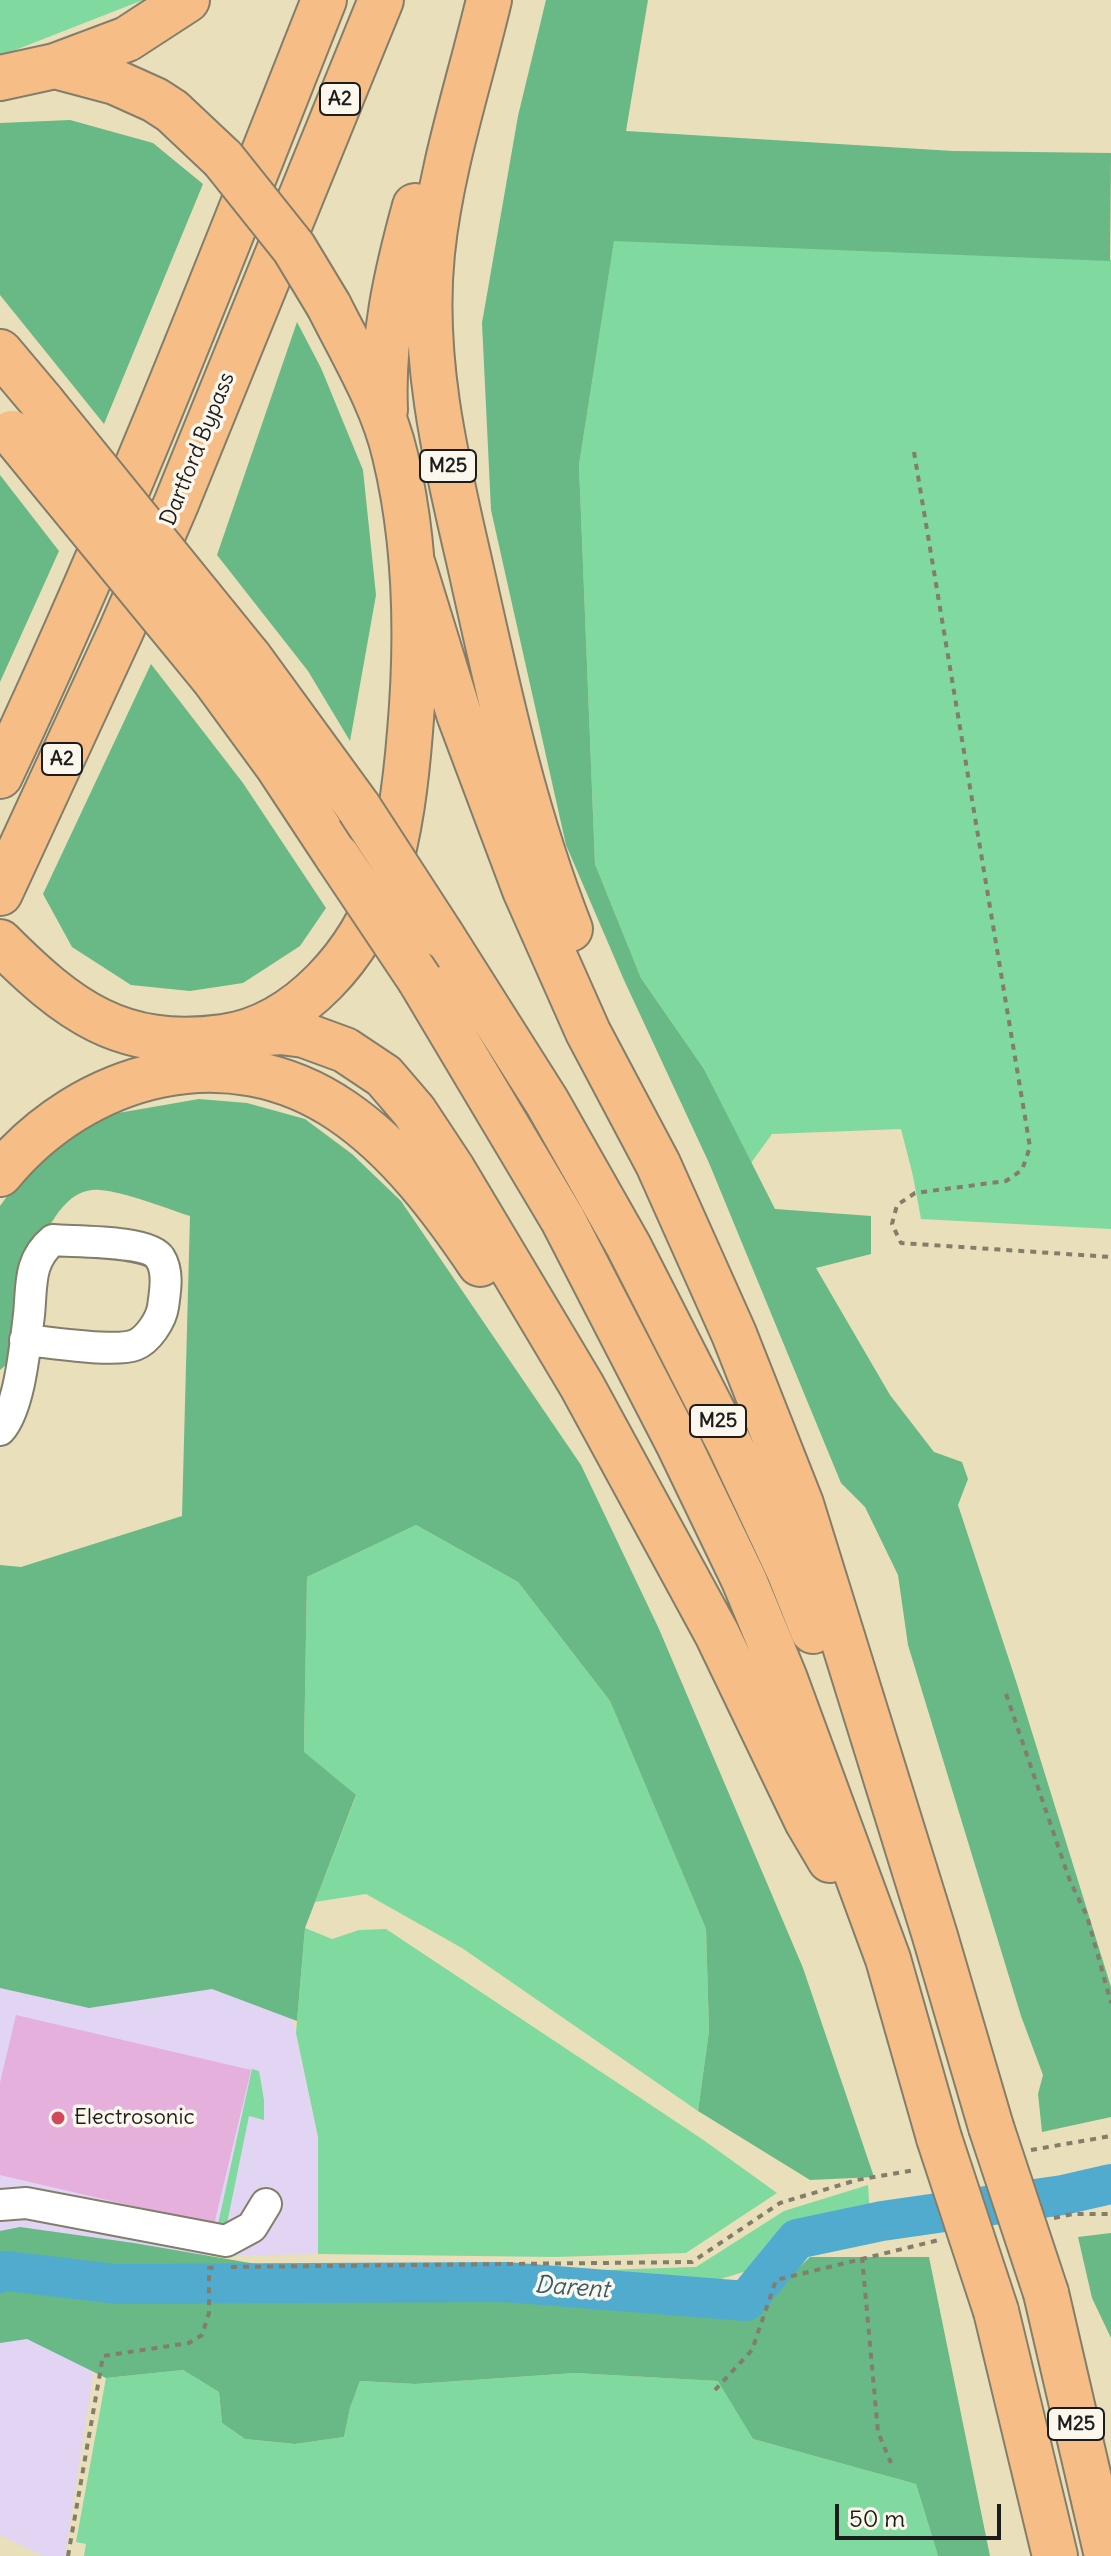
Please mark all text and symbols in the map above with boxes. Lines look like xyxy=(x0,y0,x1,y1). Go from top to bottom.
road number: A2 xyxy=(320,83,360,115)
street label: Dartford Bypass xyxy=(155,369,241,529)
road number: M25 xyxy=(420,450,476,482)
road number: A2 xyxy=(42,743,82,775)
road number: M25 xyxy=(690,1405,746,1437)
place label: Electrosonic xyxy=(74,2105,195,2131)
marker: Electrosonic xyxy=(49,2109,67,2127)
water label: Darent xyxy=(534,2271,610,2305)
road number: M25 xyxy=(1048,2408,1104,2440)
scale bar xyxy=(839,2488,1005,2538)
text: 50 m xyxy=(849,2503,905,2533)

